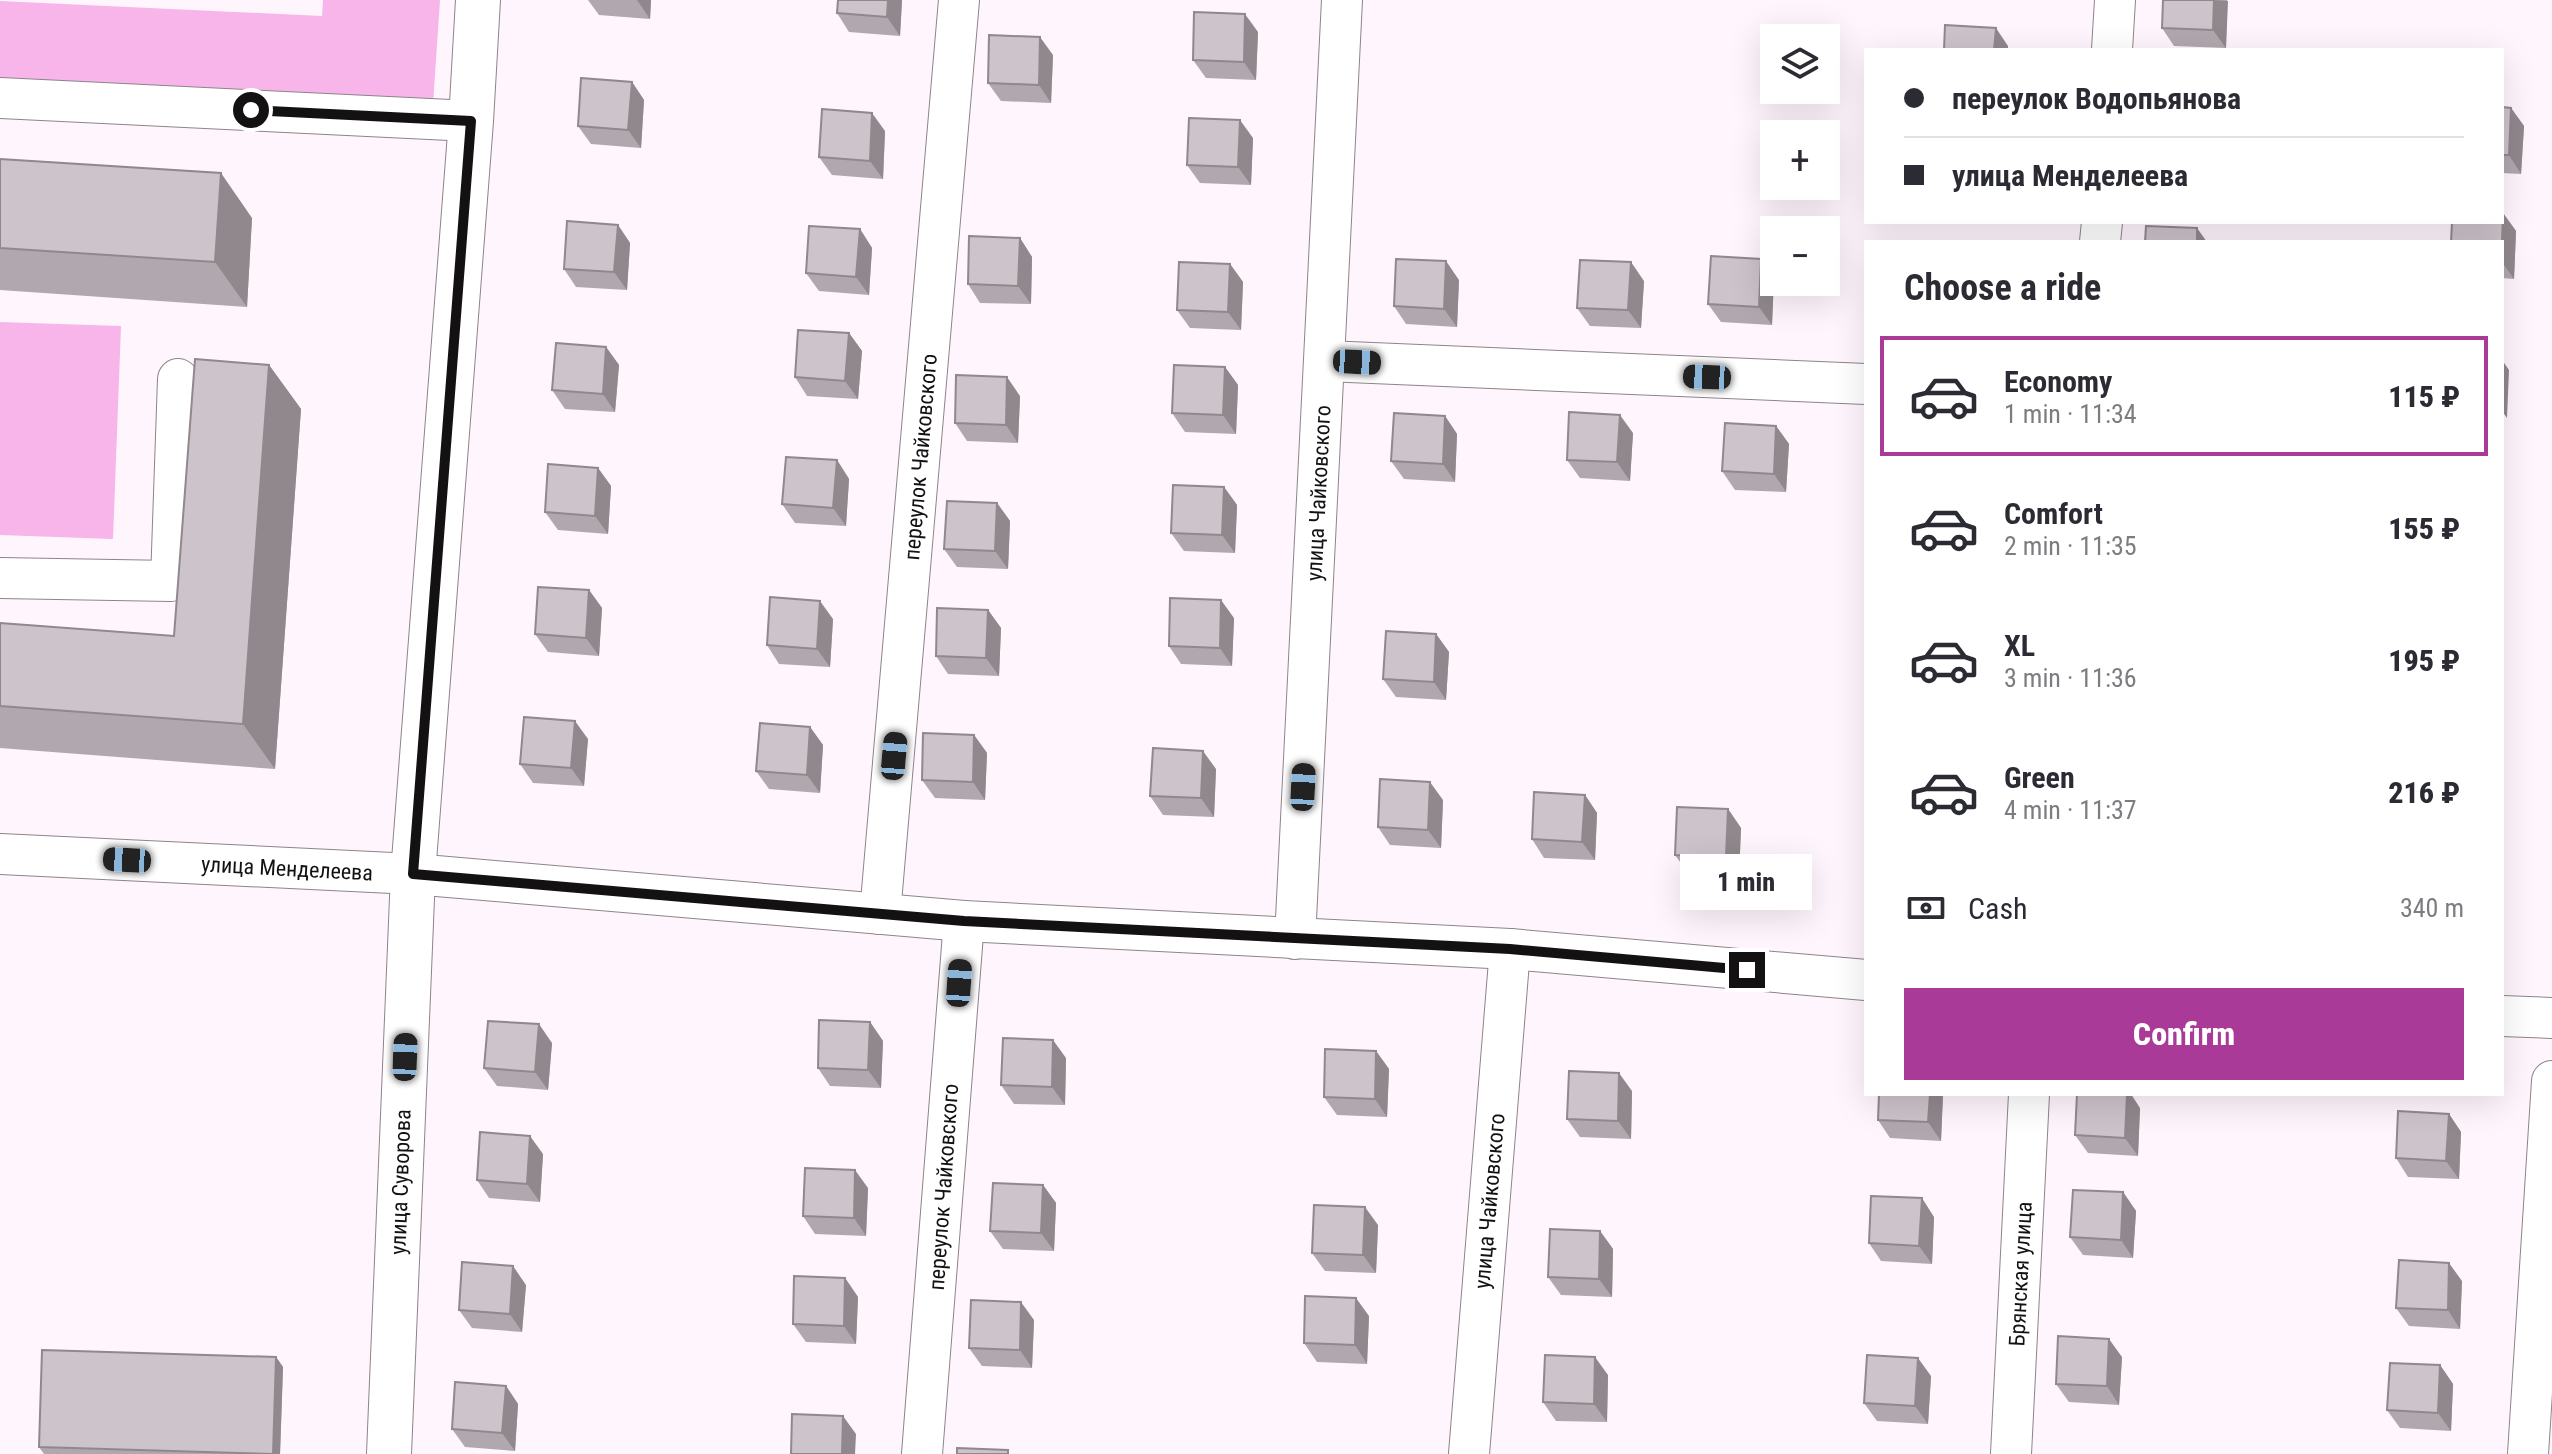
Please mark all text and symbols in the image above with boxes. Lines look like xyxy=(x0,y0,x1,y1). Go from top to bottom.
map controls xyxy=(1760,24,1840,296)
button: layers xyxy=(1760,24,1840,104)
text: переулок Водопьянова xyxy=(1952,81,2241,116)
route start xyxy=(233,92,269,128)
button: + xyxy=(1760,120,1840,200)
text: улица Менделеева xyxy=(1952,158,2188,193)
button: − xyxy=(1760,216,1840,296)
text: Choose a ride xyxy=(1904,267,2101,309)
car xyxy=(1332,349,1382,375)
street label: переулок Чайковского xyxy=(899,353,942,561)
icon: car xyxy=(1908,360,1980,432)
car xyxy=(1683,364,1731,390)
text: Economy xyxy=(2004,364,2112,399)
text: 115 ₽ xyxy=(2388,379,2460,414)
text: 1 min · 11:34 xyxy=(2004,399,2137,429)
street label: улица Чайковского xyxy=(1301,404,1336,582)
icon: car xyxy=(1908,492,1980,564)
text: Comfort xyxy=(2004,496,2103,531)
text: 155 ₽ xyxy=(2388,511,2460,546)
text: 2 min · 11:35 xyxy=(2004,531,2137,561)
icon: car xyxy=(1908,624,1980,696)
text: XL xyxy=(2004,628,2035,663)
text: 195 ₽ xyxy=(2388,643,2460,678)
text: 3 min · 11:36 xyxy=(2004,663,2137,693)
car xyxy=(880,731,908,781)
icon: car xyxy=(1908,756,1980,828)
text: Green xyxy=(2004,760,2075,795)
car xyxy=(1290,762,1316,812)
text: 216 ₽ xyxy=(2388,775,2460,810)
text: 4 min · 11:37 xyxy=(2004,795,2137,825)
car xyxy=(102,847,152,873)
street label: улица Менделеева xyxy=(200,852,374,885)
callout: 1 min xyxy=(1681,854,1813,910)
text: 1 min xyxy=(1717,867,1775,897)
icon: cash xyxy=(1904,886,1948,930)
text: Cash xyxy=(1968,891,2028,926)
text: 340 m xyxy=(2400,893,2464,923)
route end xyxy=(1729,952,1765,988)
car xyxy=(945,958,973,1008)
button: Confirm xyxy=(1904,988,2464,1080)
car xyxy=(392,1033,418,1081)
street label: переулок Чайковского xyxy=(924,1083,963,1291)
street label: улица Суворова xyxy=(385,1109,416,1255)
street label: улица Чайковского xyxy=(1469,1112,1510,1290)
street label: Брянская улица xyxy=(2004,1201,2037,1347)

